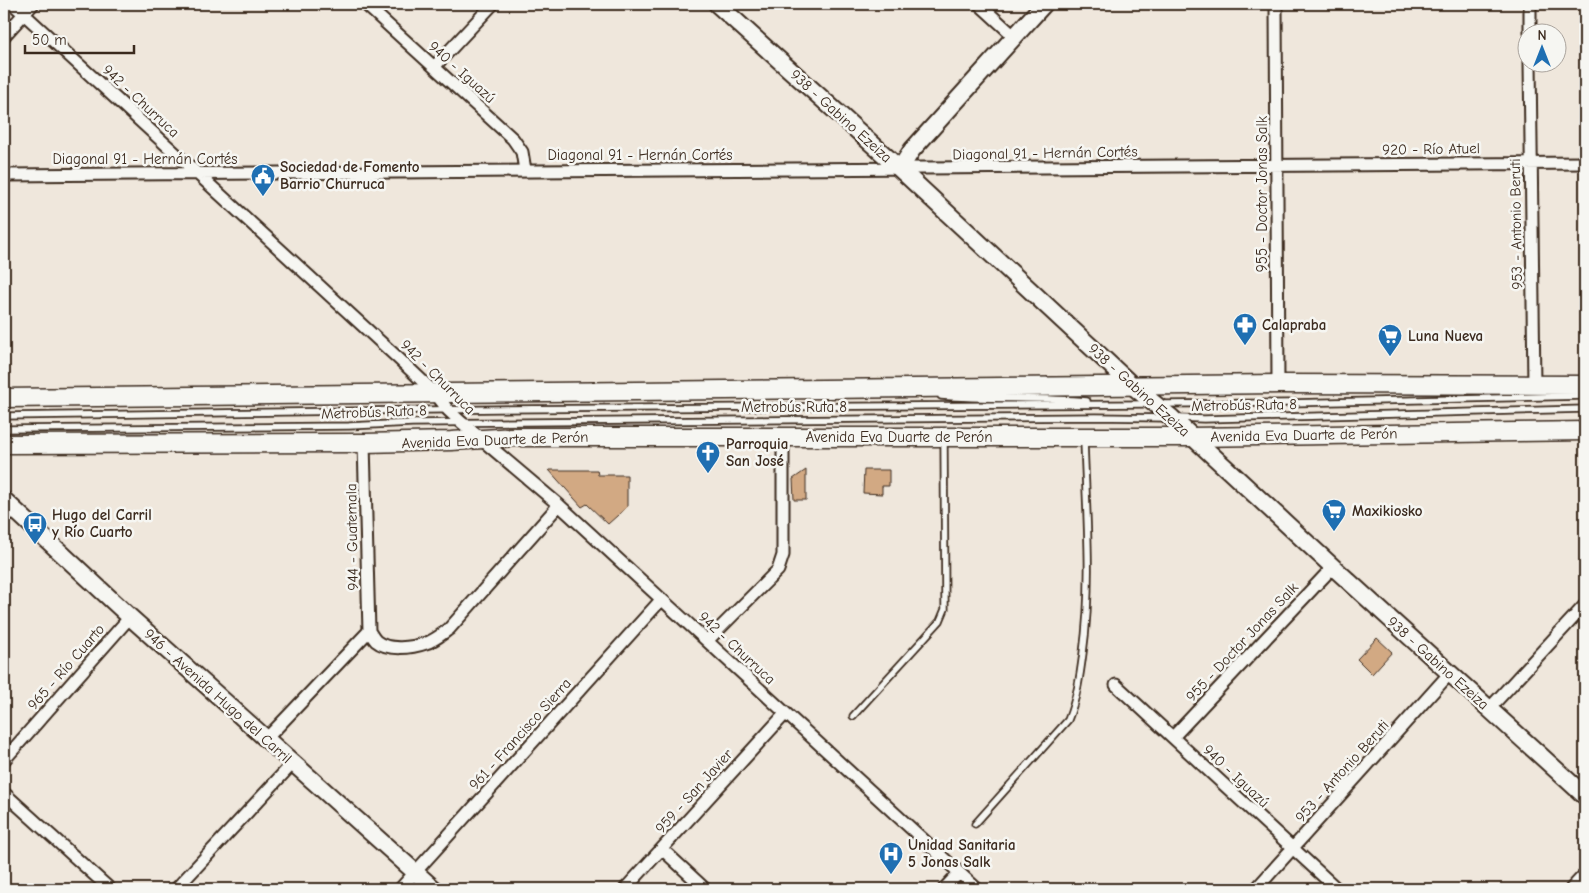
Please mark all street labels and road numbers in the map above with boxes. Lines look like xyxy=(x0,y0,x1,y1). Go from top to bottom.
street label: 940 - Iguazú xyxy=(425,37,499,107)
street label: 942 - Churruca xyxy=(99,61,183,141)
street label: 938 - Gabino Ezeiza xyxy=(786,66,896,166)
street label: 955 - Doctor Jonas Salk xyxy=(1253,115,1271,272)
street label: 920 - Río Atuel xyxy=(1382,139,1480,159)
street label: Diagonal 91 - Hernán Cortés xyxy=(952,142,1138,164)
street label: Diagonal 91 - Hernán Cortés xyxy=(547,146,733,164)
street label: Diagonal 91 - Hernán Cortés xyxy=(52,150,238,168)
street label: 953 - Antonio Beruti xyxy=(1506,158,1526,290)
street label: 942 - Churruca xyxy=(397,336,479,418)
street label: 938 - Gabino Ezeiza xyxy=(1084,340,1194,440)
street label: Metrobús Ruta 8 xyxy=(1191,395,1297,415)
street label: Metrobús Ruta 8 xyxy=(741,398,847,416)
street label: Metrobús Ruta 8 xyxy=(321,401,427,423)
street label: Avenida Eva Duarte de Perón xyxy=(1210,424,1398,446)
street label: Avenida Eva Duarte de Perón xyxy=(401,428,589,452)
street label: Avenida Eva Duarte de Perón xyxy=(805,428,993,446)
street label: 944 - Guatemala xyxy=(342,483,362,591)
street label: 955 - Doctor Jonas Salk xyxy=(1182,578,1302,705)
street label: 942 - Churruca xyxy=(695,608,779,688)
street label: 938 - Gabino Ezeiza xyxy=(1383,613,1493,713)
street label: 965 - Río Cuarto xyxy=(24,620,108,714)
street label: 946 - Avenida Hugo del Carril xyxy=(140,625,296,767)
street label: 961 - Francisco Sierra xyxy=(465,674,575,794)
street label: 953 - Antonio Beruti xyxy=(1291,716,1393,826)
street label: 940 - Iguazú xyxy=(1199,741,1273,811)
street label: 959 - San Javier xyxy=(651,745,737,837)

